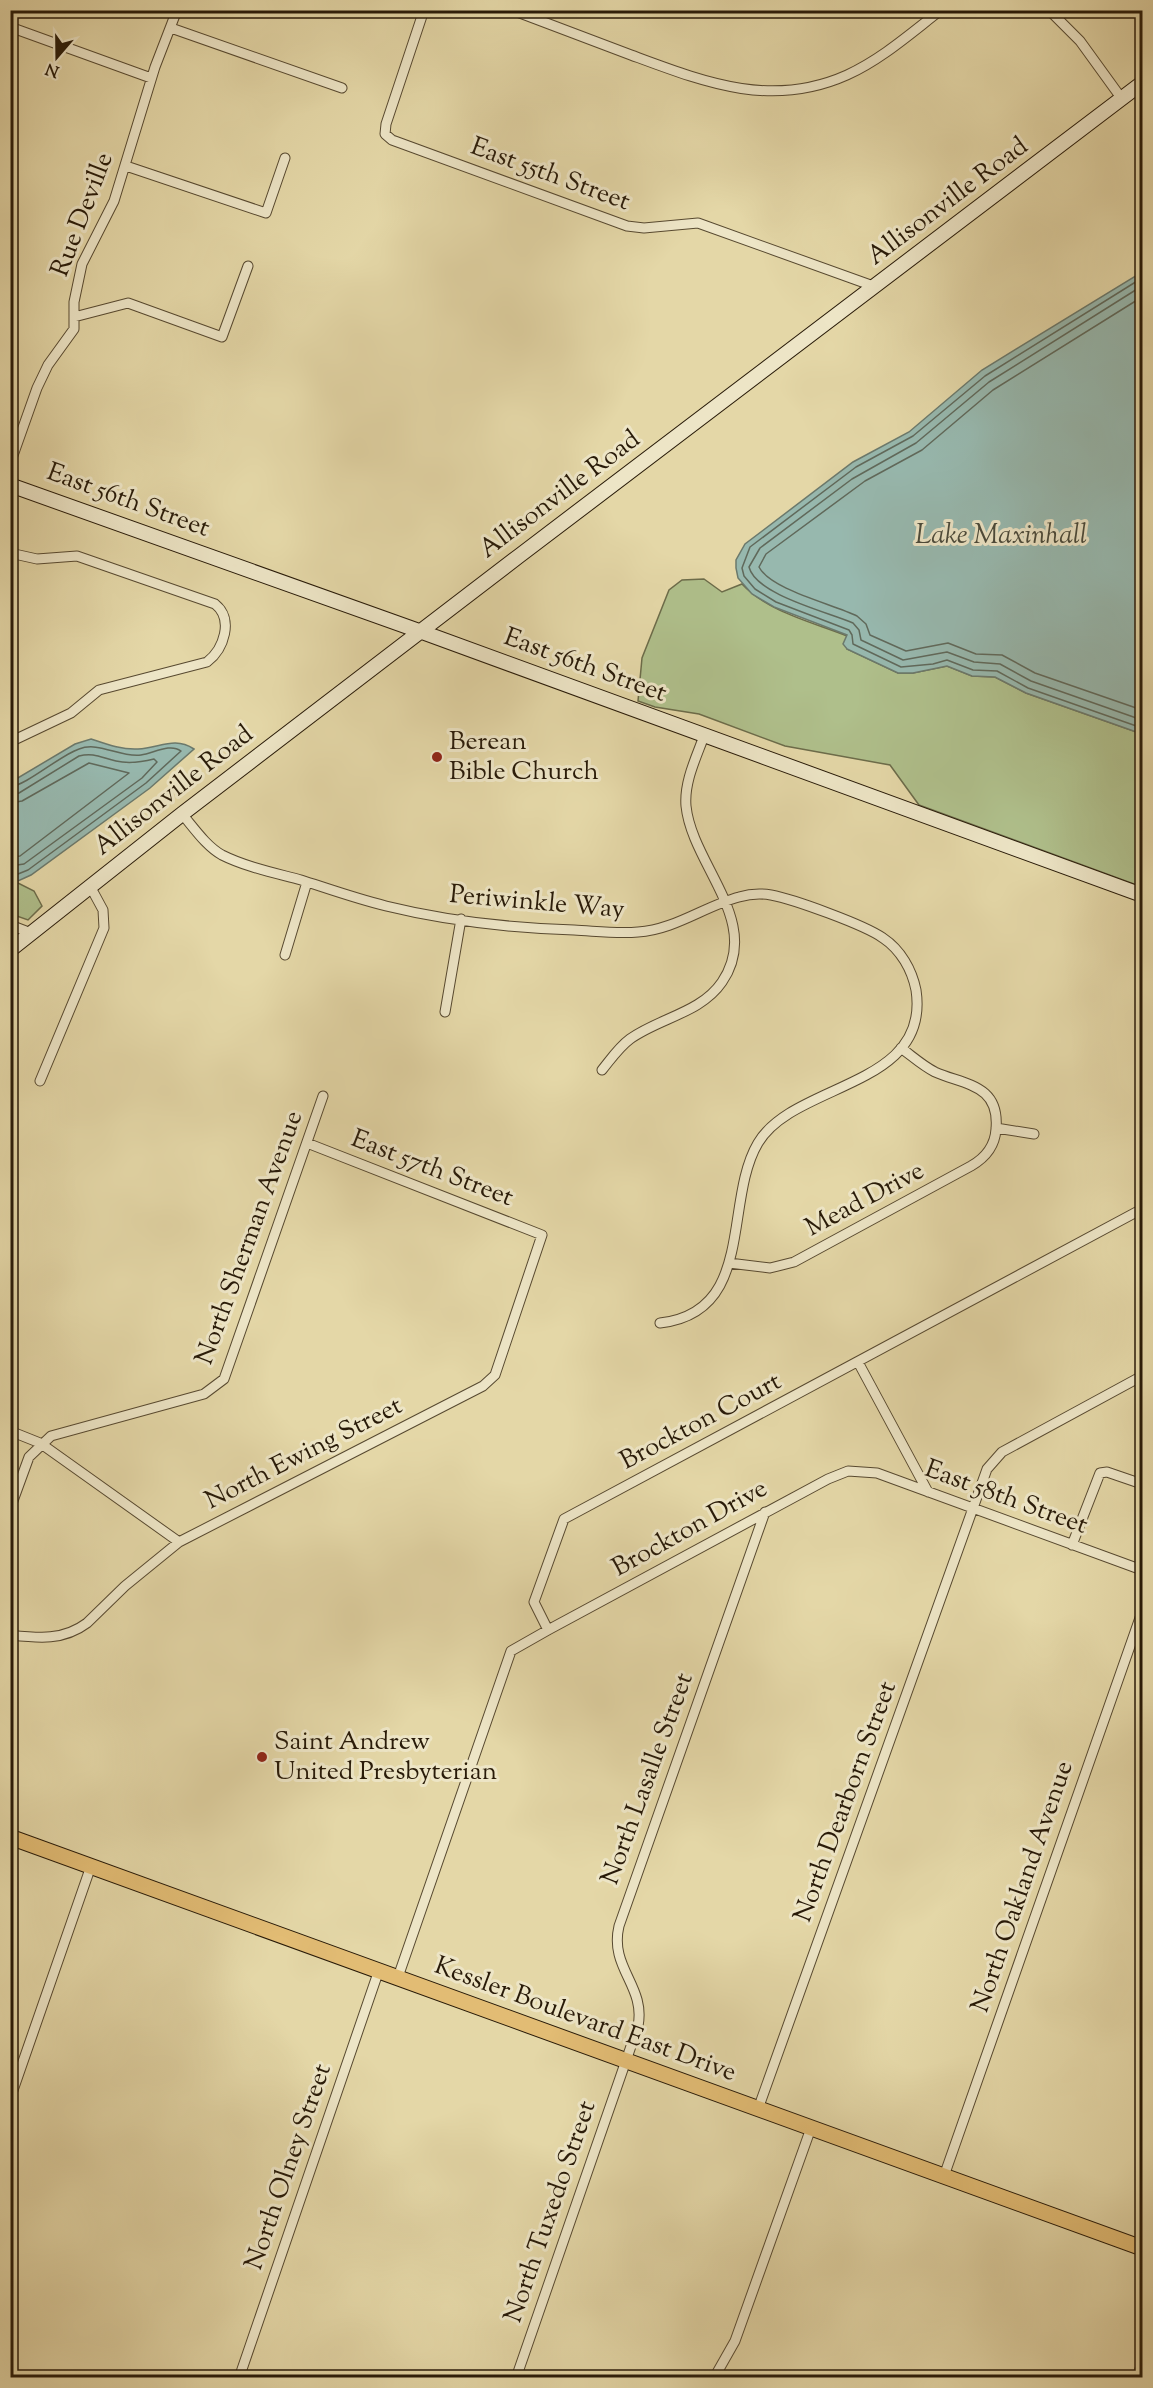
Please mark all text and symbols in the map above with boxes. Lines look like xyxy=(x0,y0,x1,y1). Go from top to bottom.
north arrow xyxy=(27,27,87,87)
text: N xyxy=(43,56,63,82)
street label: East 55th Street xyxy=(465,129,635,221)
street label: Allisonville Road xyxy=(860,129,1037,275)
street label: Rue Deville xyxy=(42,148,124,282)
street label: Allisonville Road xyxy=(472,422,649,568)
street label: East 56th Street xyxy=(41,454,215,548)
water label: Lake Maxinhall xyxy=(915,517,1087,556)
street label: East 56th Street xyxy=(498,619,672,713)
street label: Allisonville Road xyxy=(86,717,262,865)
place label: Berean Bible Church xyxy=(449,724,599,791)
marker: Berean Bible Church xyxy=(430,750,444,764)
street label: Periwinkle Way xyxy=(448,877,626,929)
street label: North Sherman Avenue xyxy=(187,1106,313,1370)
street label: East 57th Street xyxy=(346,1121,519,1217)
street label: Mead Drive xyxy=(799,1153,931,1247)
street label: Brockton Court xyxy=(614,1364,788,1480)
street label: North Ewing Street xyxy=(199,1388,409,1520)
street label: East 58th Street xyxy=(919,1451,1093,1545)
street label: Brockton Drive xyxy=(606,1471,774,1587)
street label: North Lasalle Street xyxy=(592,1668,704,1890)
street label: North Dearborn Street xyxy=(785,1676,907,1928)
place label: Saint Andrew United Presbyterian xyxy=(274,1724,497,1791)
marker: Saint Andrew United Presbyterian xyxy=(255,1750,269,1764)
street label: North Oakland Avenue xyxy=(963,1756,1083,2018)
street label: Kessler Boulevard East Drive xyxy=(429,1948,741,2092)
street label: North Olney Street xyxy=(236,2059,342,2275)
street label: North Tuxedo Street xyxy=(496,2096,606,2328)

